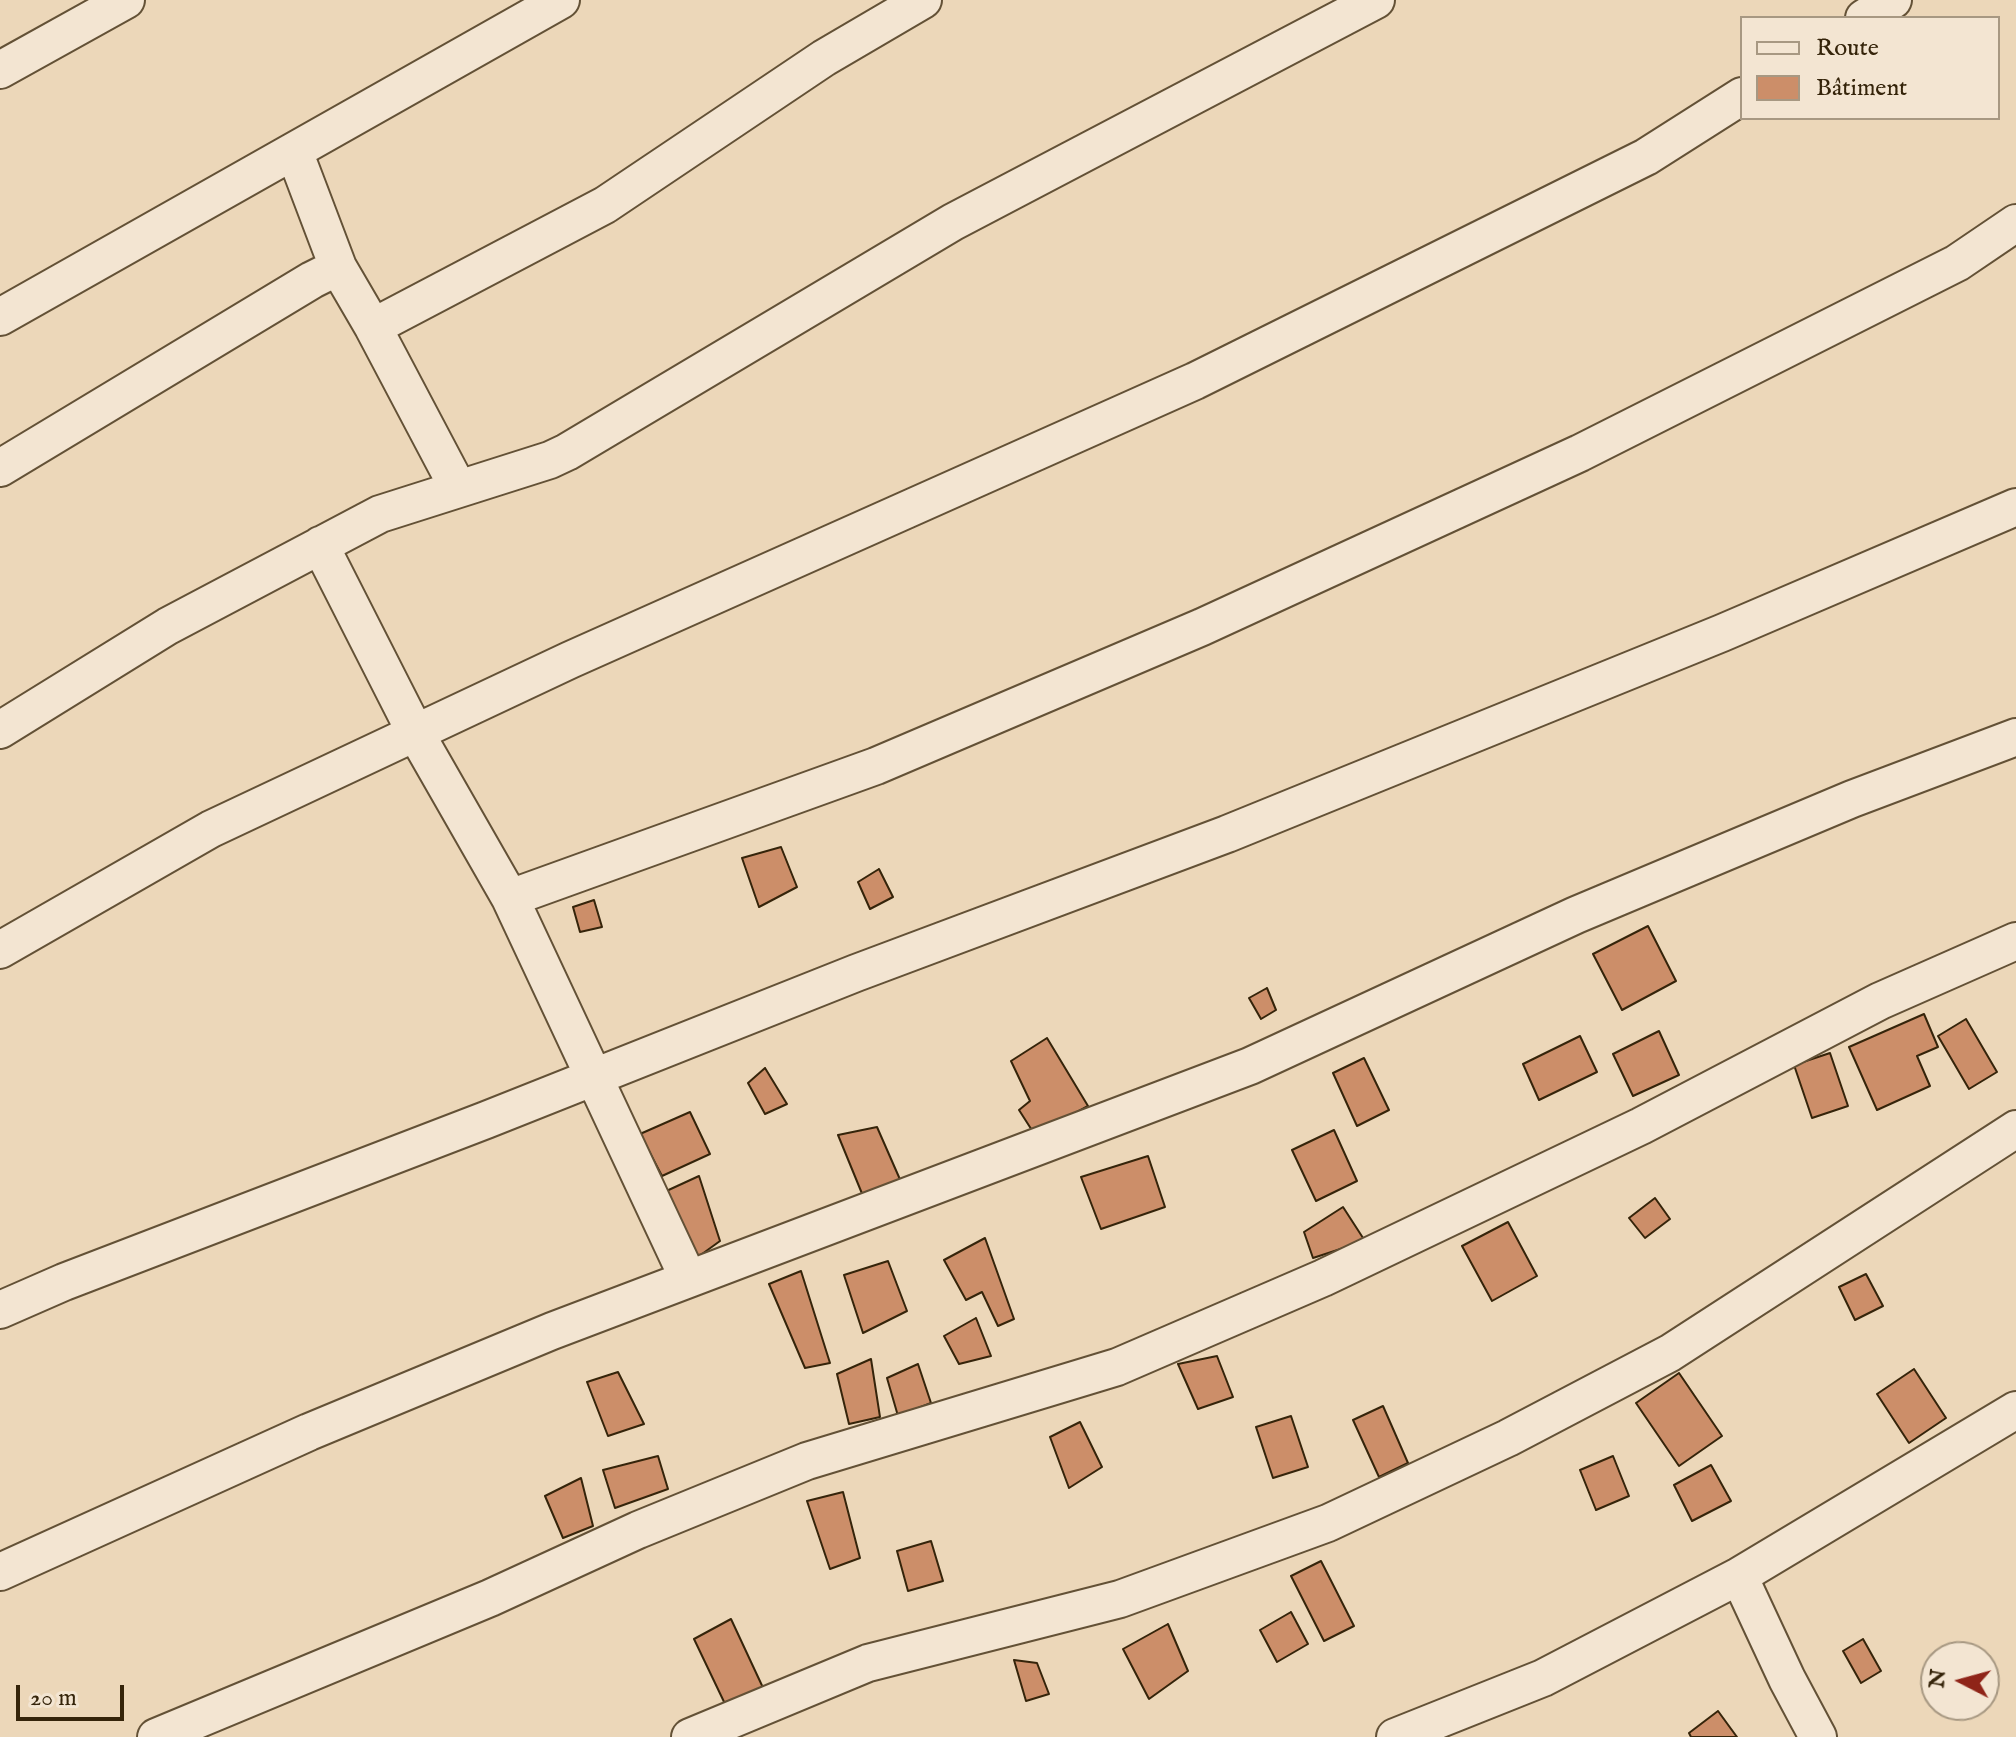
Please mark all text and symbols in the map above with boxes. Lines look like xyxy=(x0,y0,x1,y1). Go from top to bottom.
legend xyxy=(1740,16,2000,120)
text: Route xyxy=(1816,33,1879,64)
text: Bâtiment xyxy=(1816,73,1907,104)
north arrow xyxy=(1920,1641,2000,1721)
text: N xyxy=(1923,1668,1953,1690)
scale bar xyxy=(20,1669,128,1719)
text: 20 m xyxy=(30,1683,77,1714)

